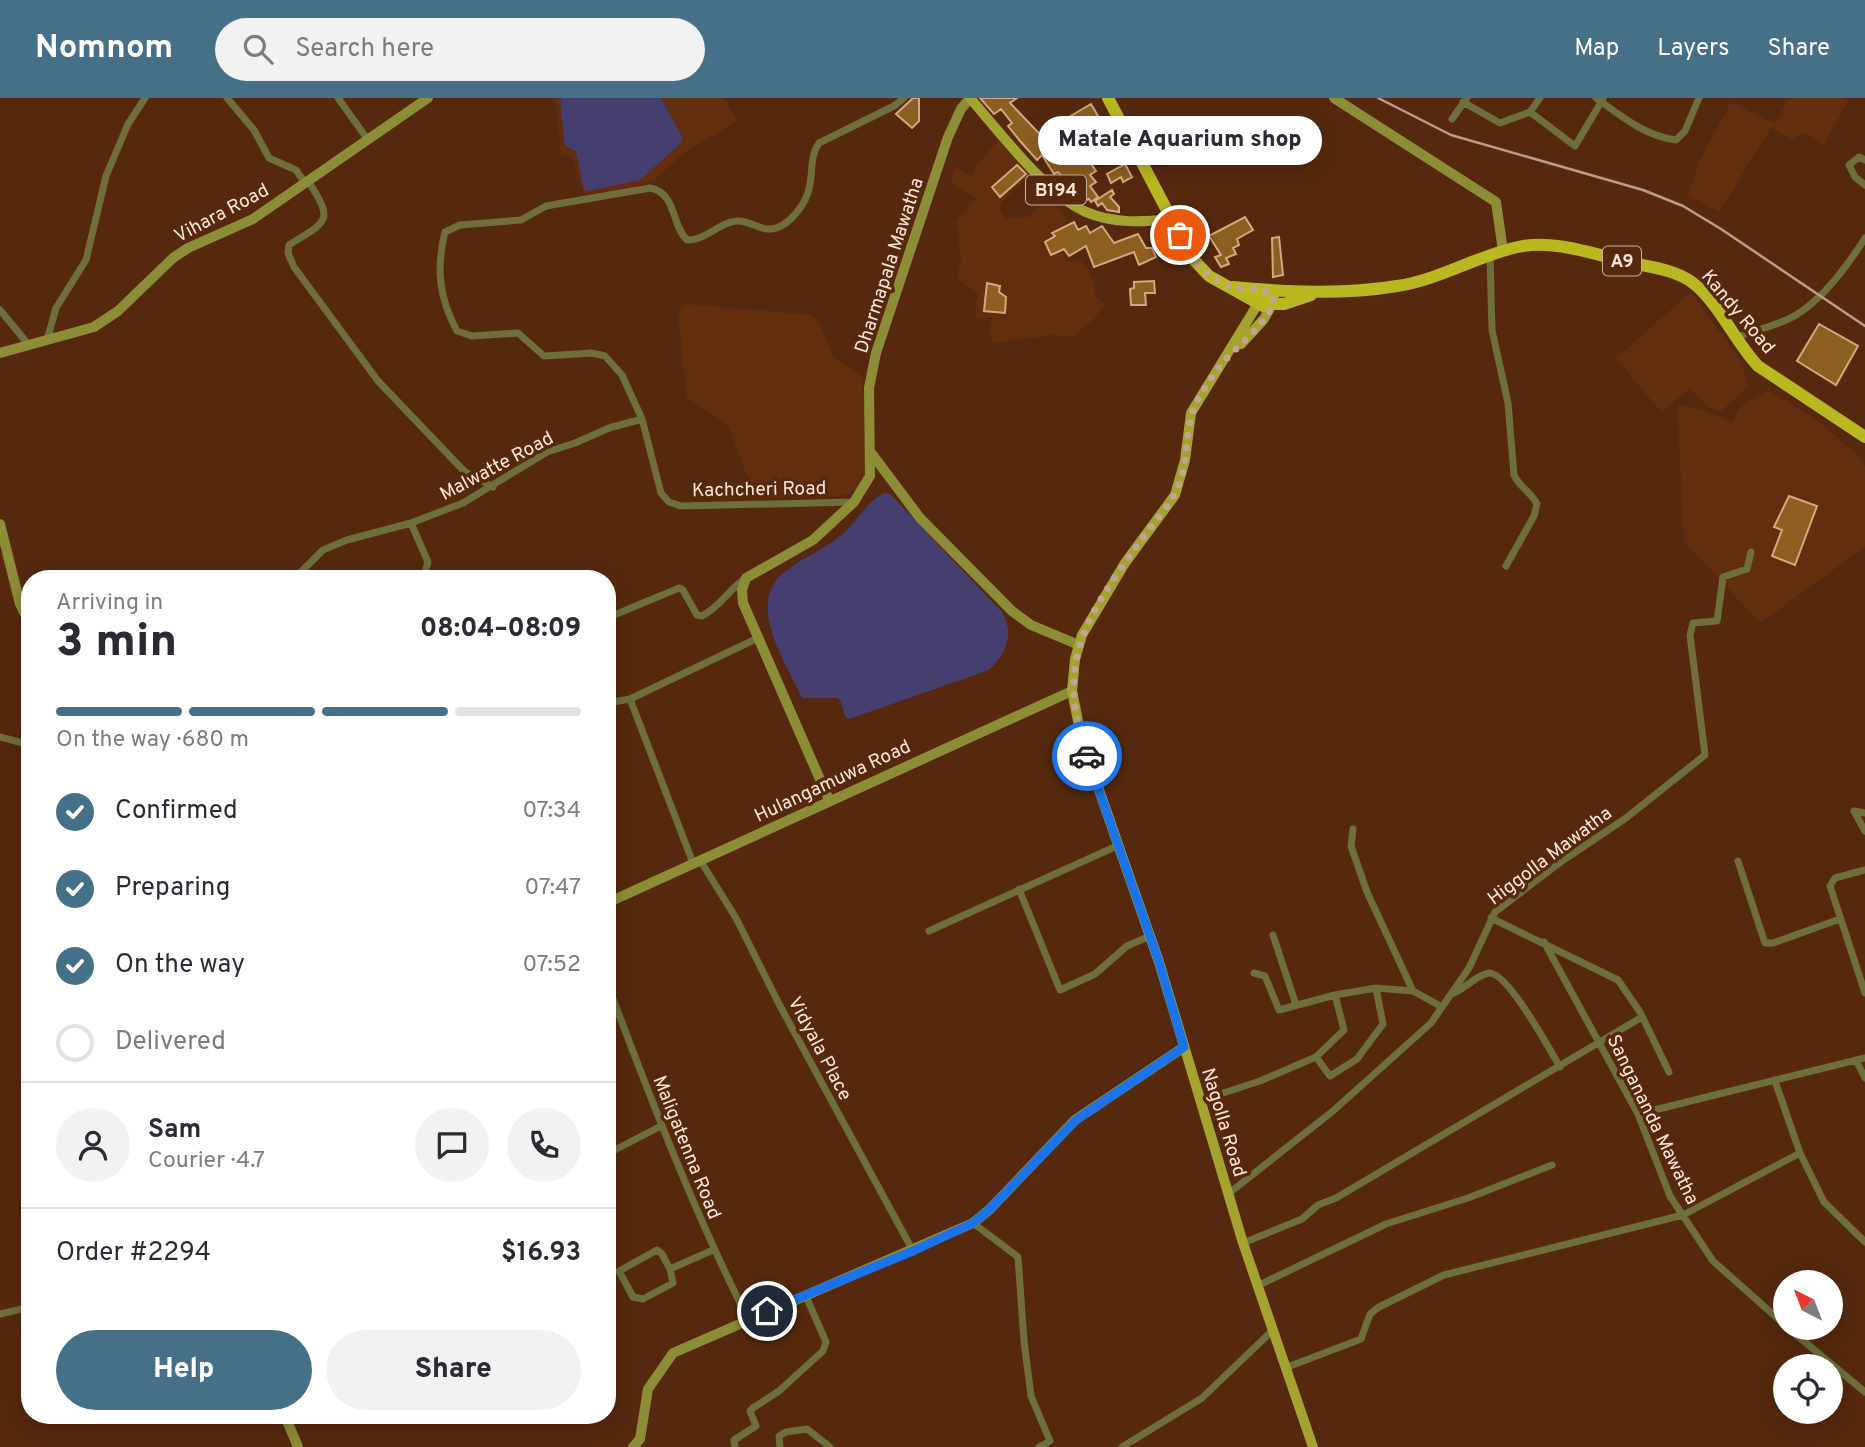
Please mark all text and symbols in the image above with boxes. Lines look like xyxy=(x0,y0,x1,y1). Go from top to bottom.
search box xyxy=(215,18,705,81)
text: Nomnom xyxy=(35,28,173,70)
icon: search xyxy=(239,30,277,68)
text: Search here xyxy=(295,33,434,66)
text: Map xyxy=(1574,34,1619,64)
text: Layers xyxy=(1657,34,1729,64)
text: Share xyxy=(1767,34,1830,64)
callout: Matale Aquarium shop xyxy=(1038,116,1322,165)
text: Matale Aquarium shop xyxy=(1058,126,1302,155)
street label: Dharmapala Mawatha xyxy=(850,175,930,357)
road number: B194 xyxy=(1026,176,1086,204)
street label: Vihara Road xyxy=(171,179,273,249)
pin xyxy=(1150,205,1210,265)
icon: bag xyxy=(1161,216,1199,254)
road number: A9 xyxy=(1603,246,1641,276)
street label: Kandy Road xyxy=(1695,265,1780,359)
street label: Malwatte Road xyxy=(436,427,558,507)
street label: Kachcheri Road xyxy=(692,477,826,503)
text: Arriving in xyxy=(56,589,163,618)
text: 08:04–08:09 xyxy=(420,613,581,646)
text: 3 min xyxy=(56,614,177,673)
courier xyxy=(1052,721,1122,791)
text: On the way · 680 m xyxy=(56,726,249,755)
street label: Hulangamuwa Road xyxy=(751,735,915,829)
icon: car xyxy=(1068,737,1106,775)
icon: check xyxy=(56,793,94,831)
text: Confirmed xyxy=(115,795,238,828)
text: 07:34 xyxy=(523,797,581,826)
street label: Higgolla Mawatha xyxy=(1483,802,1617,911)
icon: check xyxy=(56,870,94,908)
text: Preparing xyxy=(115,872,230,905)
text: 07:47 xyxy=(525,874,581,903)
icon: check xyxy=(56,947,94,985)
text: On the way xyxy=(115,949,245,982)
text: 07:52 xyxy=(522,951,581,980)
street label: Vidyala Place xyxy=(782,993,857,1105)
text: Delivered xyxy=(115,1026,226,1059)
street label: Sangananda Mawatha xyxy=(1601,1031,1704,1209)
street label: Nagolla Road xyxy=(1195,1065,1251,1180)
street label: Maligatenna Road xyxy=(646,1072,726,1223)
button: person xyxy=(56,1108,130,1182)
button: chat xyxy=(415,1108,489,1182)
button: phone xyxy=(507,1108,581,1182)
text: Sam xyxy=(148,1114,201,1147)
text: Courier · 4.7 xyxy=(148,1147,265,1176)
text: Order #2294 xyxy=(56,1237,211,1270)
text: $16.93 xyxy=(501,1237,581,1270)
north arrow xyxy=(1773,1270,1843,1340)
map controls xyxy=(1773,1270,1843,1424)
pin xyxy=(737,1281,797,1341)
icon: home xyxy=(748,1292,786,1330)
button: Help xyxy=(56,1330,312,1410)
button: Share xyxy=(326,1330,581,1410)
button: locate xyxy=(1773,1354,1843,1424)

